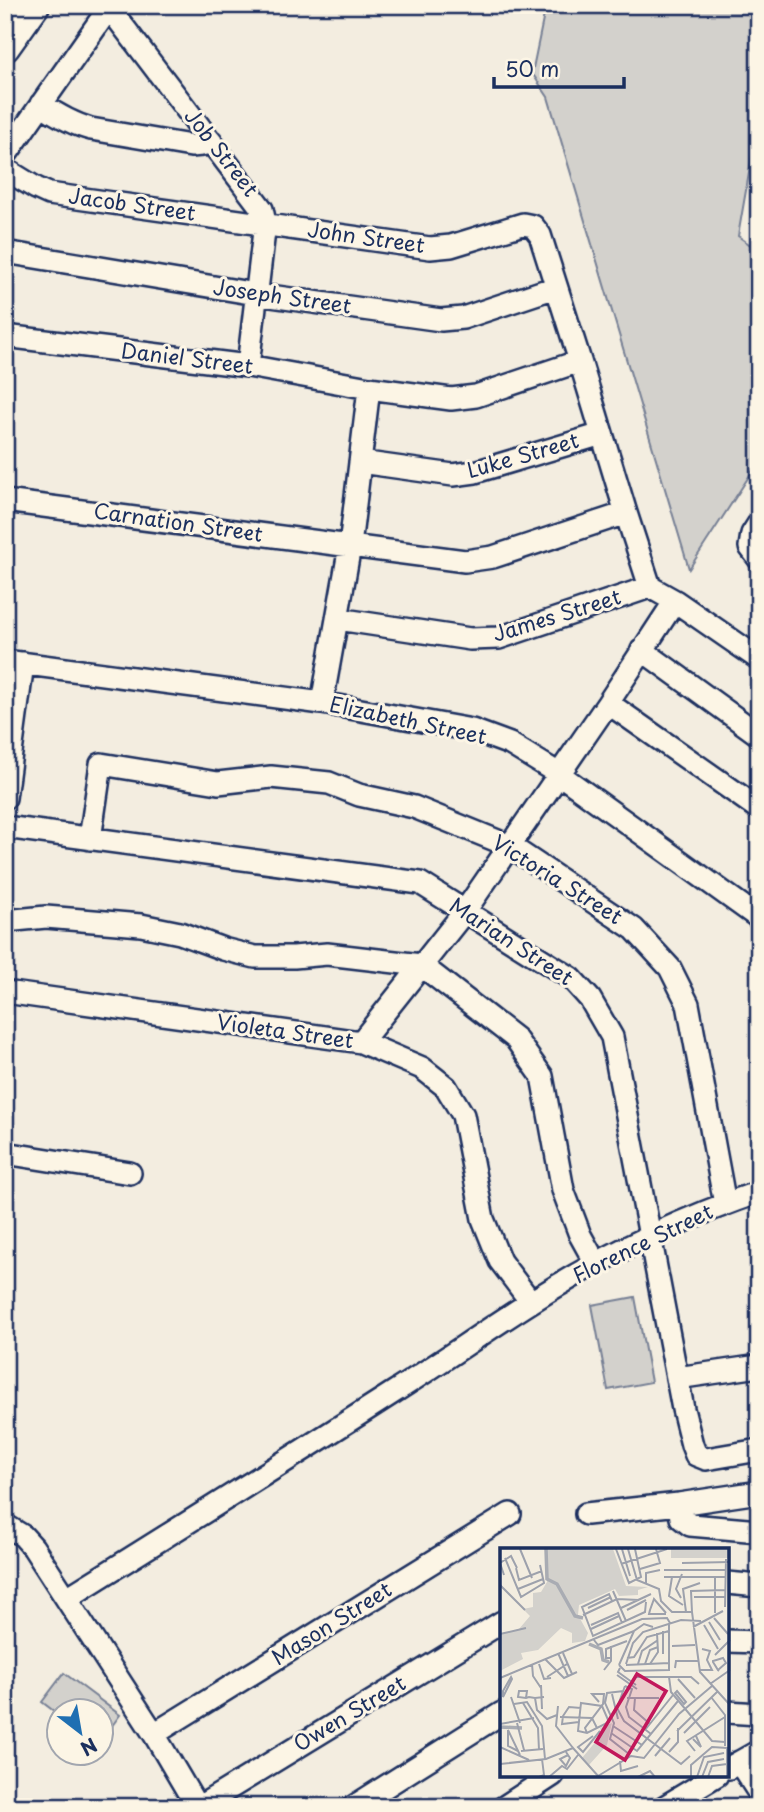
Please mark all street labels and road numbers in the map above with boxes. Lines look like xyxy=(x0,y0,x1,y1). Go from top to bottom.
street label: Job Street xyxy=(178,101,267,203)
street label: Jacob Street xyxy=(67,178,198,228)
street label: John Street xyxy=(306,212,427,260)
street label: Joseph Street xyxy=(211,269,353,321)
street label: Daniel Street xyxy=(119,333,255,381)
street label: Luke Street xyxy=(463,423,582,485)
street label: Carnation Street xyxy=(92,493,265,549)
street label: James Street xyxy=(488,579,625,649)
street label: Elizabeth Street xyxy=(327,687,490,751)
street label: Victoria Street xyxy=(487,825,629,931)
street label: Marian Street xyxy=(444,888,580,992)
street label: Violeta Street xyxy=(215,1005,356,1055)
street label: Florence Street xyxy=(567,1194,718,1290)
street label: Mason Street xyxy=(265,1573,397,1672)
street label: Owen Street xyxy=(287,1666,411,1758)

